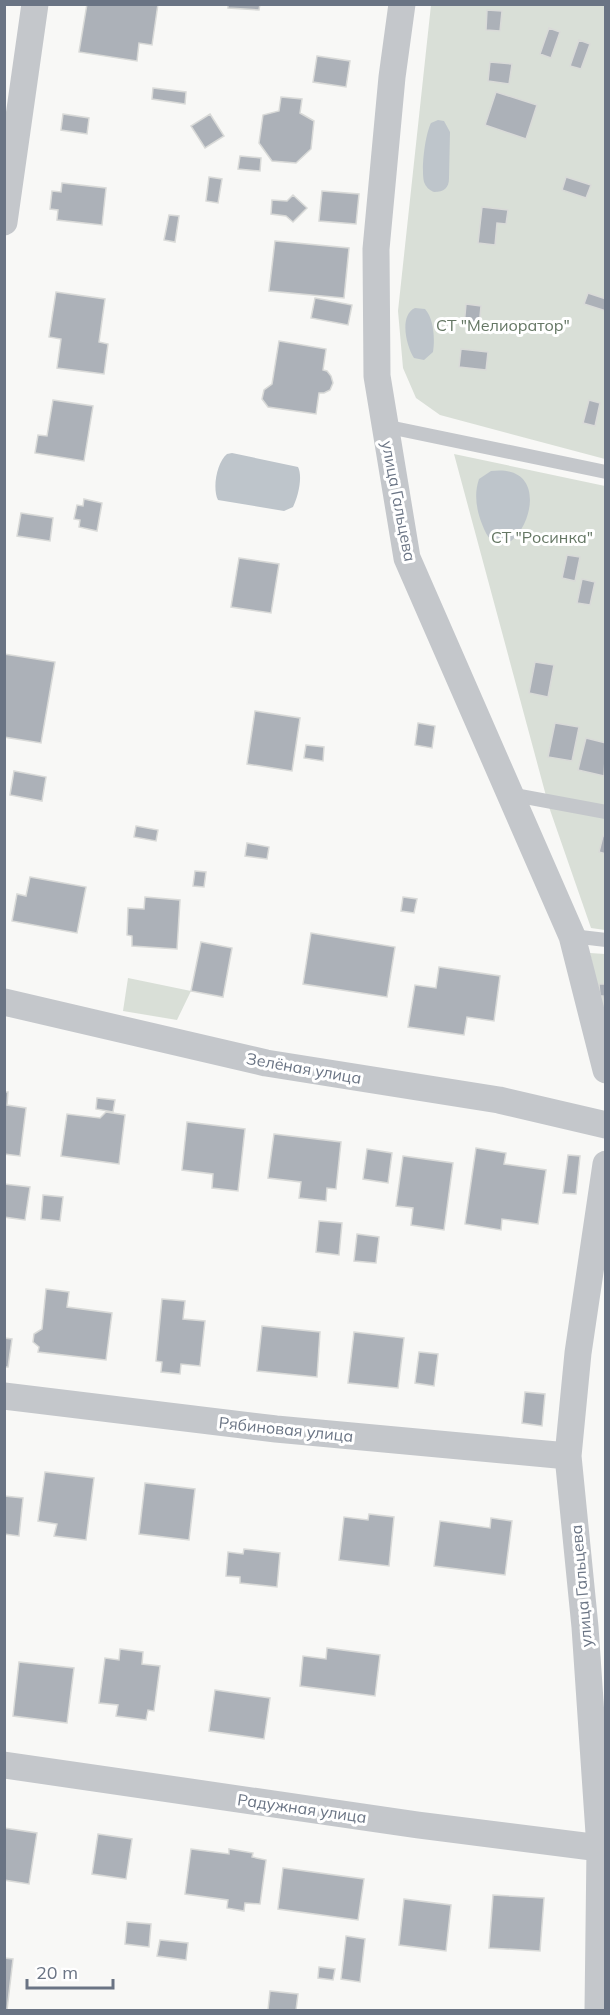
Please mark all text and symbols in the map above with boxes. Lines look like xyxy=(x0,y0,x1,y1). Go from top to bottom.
park label: СТ "Мелиоратор" xyxy=(436,315,570,335)
street label: улица Гальцева xyxy=(377,439,421,563)
park label: СТ "Росинка" xyxy=(491,527,593,547)
street label: Зелёная улица xyxy=(245,1048,363,1088)
street label: Рябиновая улица xyxy=(218,1412,354,1446)
street label: улица Гальцева xyxy=(566,1524,596,1648)
street label: Радужная улица xyxy=(236,1789,368,1827)
scale bar xyxy=(27,1952,112,1990)
text: 20 m xyxy=(36,1961,78,1984)

